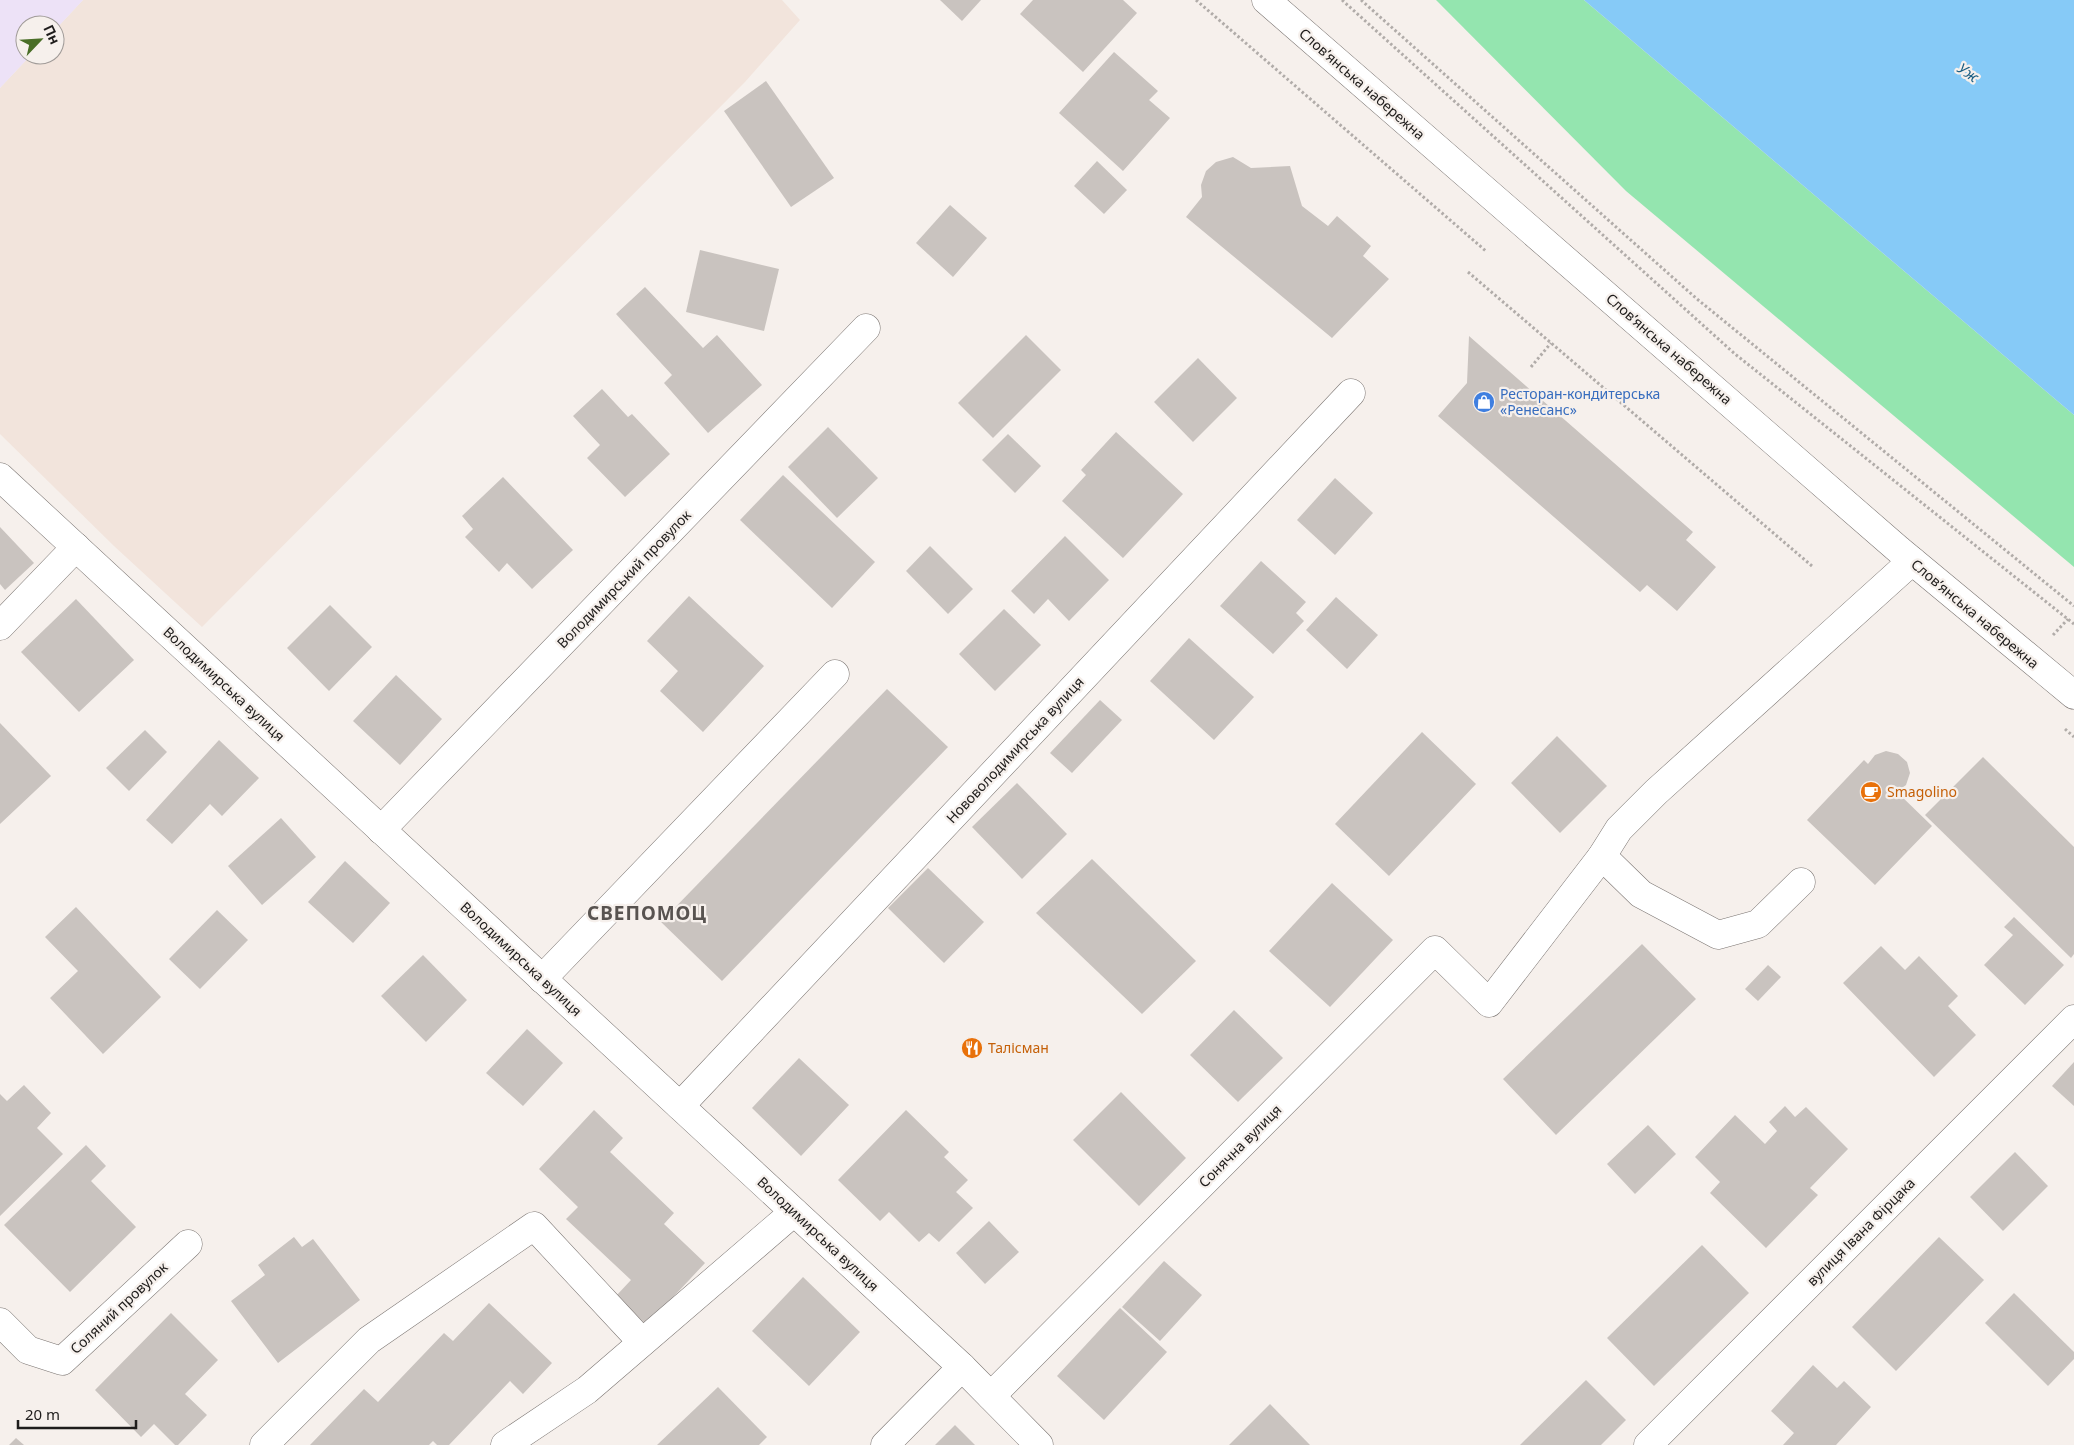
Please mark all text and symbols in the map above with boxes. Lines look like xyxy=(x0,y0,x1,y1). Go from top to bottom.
north arrow xyxy=(15,15,65,65)
text: Пн xyxy=(39,21,65,47)
street label: Словʼянська набережна xyxy=(1295,24,1429,144)
water label: Уж xyxy=(1954,58,1984,87)
street label: Словʼянська набережна xyxy=(1602,289,1736,409)
place label: Ресторан-кондитерська «Ренесанс» xyxy=(1500,384,1660,419)
shop icon: Ресторан-кондитерська «Ренесанс» xyxy=(1472,390,1496,414)
street label: Володимирський провулок xyxy=(552,505,695,652)
street label: Словʼянська набережна xyxy=(1908,555,2043,673)
street label: Володимирська вулиця xyxy=(159,622,289,745)
street label: Нововолодимирська вулиця xyxy=(942,672,1088,827)
cafe icon: Smagolino xyxy=(1859,780,1883,804)
place label: Smagolino xyxy=(1887,782,1957,801)
street label: Володимирська вулиця xyxy=(456,897,586,1020)
district label: СВЕПОМОЦ xyxy=(587,900,707,926)
restaurant icon: Талісман xyxy=(960,1036,984,1060)
place label: Талісман xyxy=(988,1038,1049,1057)
street label: Сонячна вулиця xyxy=(1194,1100,1285,1191)
street label: Володимирська вулиця xyxy=(753,1172,883,1295)
street label: вулиця Івана Фірцака xyxy=(1802,1173,1919,1290)
street label: Соляний провулок xyxy=(66,1257,172,1358)
scale bar xyxy=(18,1398,135,1430)
text: 20 m xyxy=(25,1404,60,1424)

